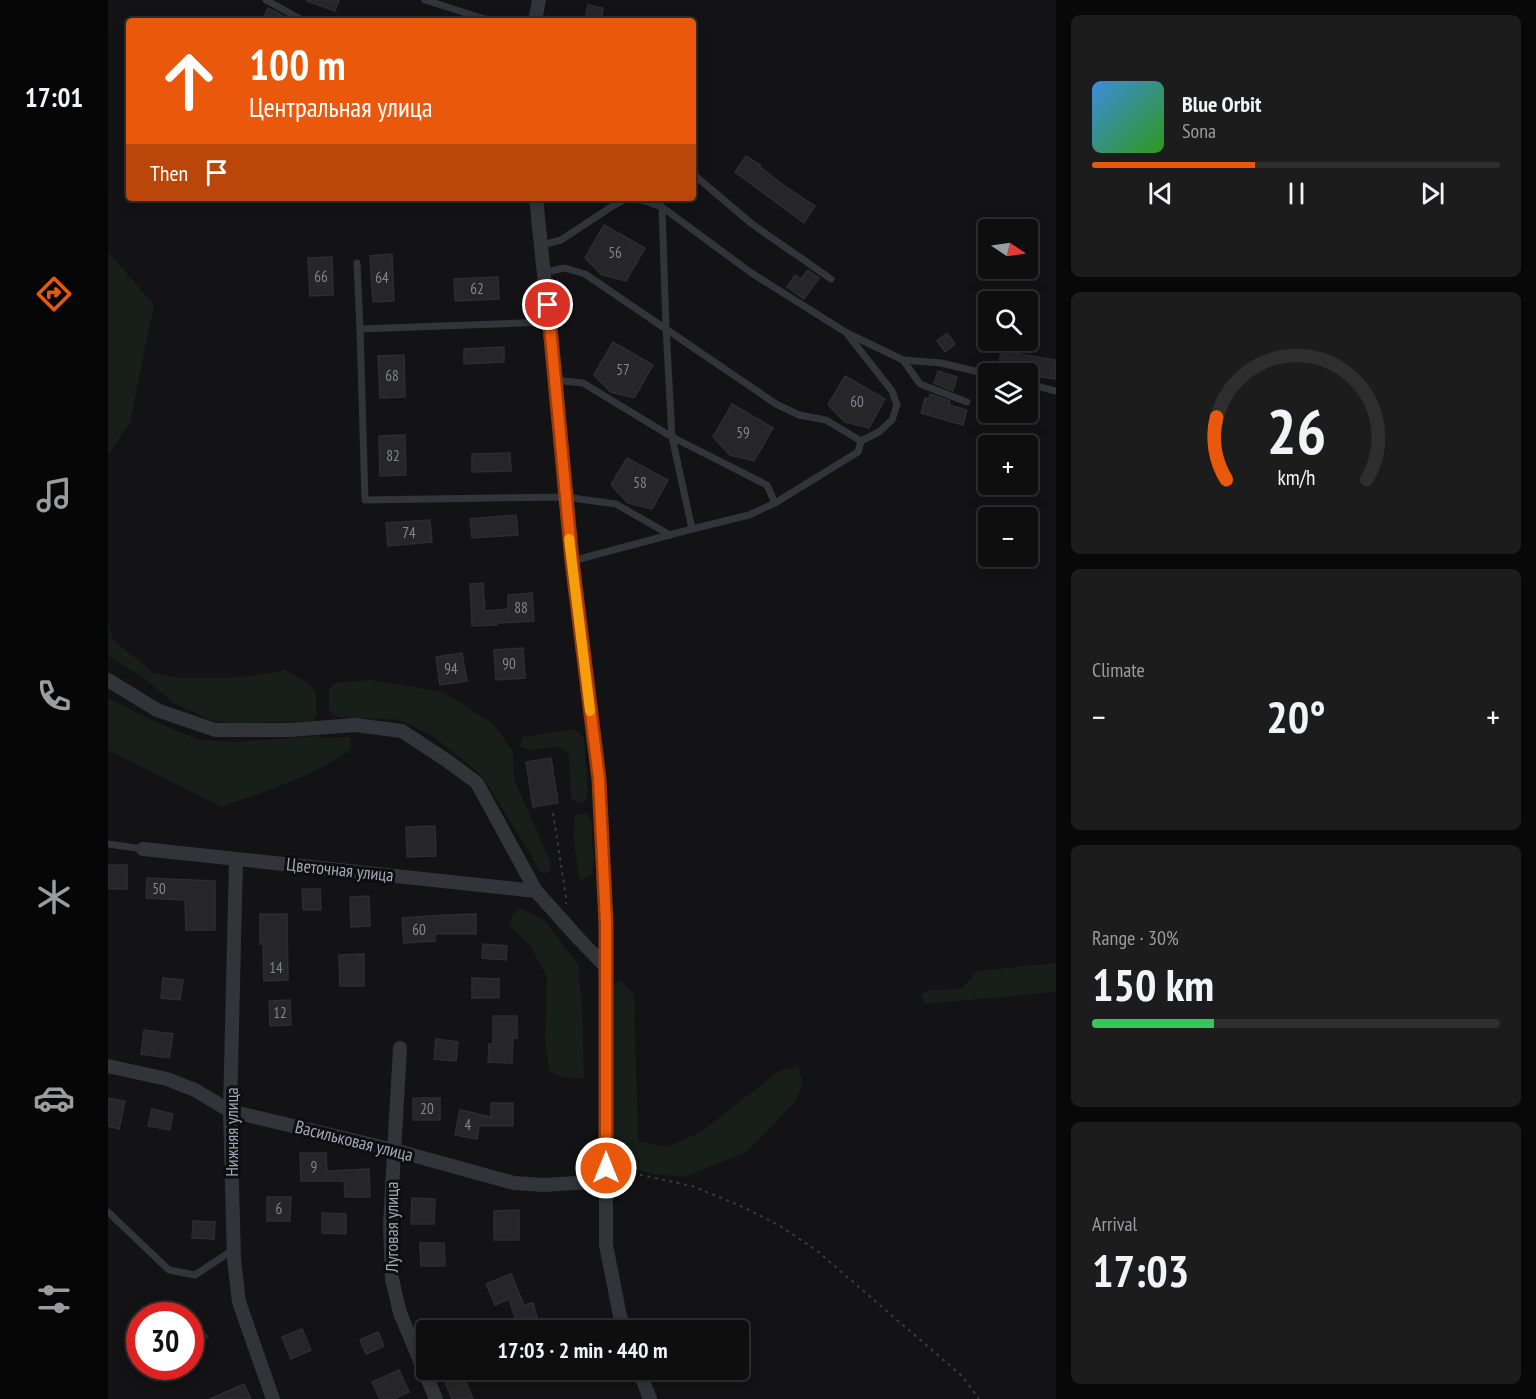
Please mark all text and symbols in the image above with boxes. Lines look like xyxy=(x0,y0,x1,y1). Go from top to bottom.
text: 100 m xyxy=(249,37,346,92)
icon: ahead xyxy=(150,42,228,120)
text: 17:01 xyxy=(25,80,83,114)
text: Центральная улица xyxy=(249,90,433,124)
text: Blue Orbit xyxy=(1182,90,1261,118)
text: Sona xyxy=(1182,118,1216,144)
icon: arrive xyxy=(200,156,233,189)
text: Then xyxy=(150,159,188,187)
icon: previous xyxy=(1144,177,1177,210)
icon: pause xyxy=(1280,177,1313,210)
icon: next xyxy=(1416,177,1449,210)
north arrow xyxy=(978,219,1038,279)
map controls xyxy=(978,219,1038,567)
house number: 56 xyxy=(608,243,622,262)
house number: 66 xyxy=(314,267,328,286)
house number: 64 xyxy=(375,268,389,287)
icon: directions xyxy=(33,273,75,315)
house number: 62 xyxy=(470,279,484,298)
pin xyxy=(522,279,573,330)
icon: arrive xyxy=(531,288,564,321)
button: search xyxy=(978,291,1038,351)
house number: 57 xyxy=(616,360,630,379)
button: layers xyxy=(978,363,1038,423)
house number: 68 xyxy=(385,366,399,385)
text: 26 xyxy=(1266,390,1326,471)
house number: 60 xyxy=(850,392,864,411)
house number: 59 xyxy=(736,423,750,442)
button: + xyxy=(978,435,1038,495)
house number: 82 xyxy=(386,446,400,465)
text: km/h xyxy=(1277,463,1315,491)
house number: 58 xyxy=(633,473,647,492)
icon: music xyxy=(33,474,75,516)
button: − xyxy=(978,507,1038,567)
house number: 74 xyxy=(402,523,416,542)
house number: 88 xyxy=(514,598,528,617)
house number: 90 xyxy=(502,654,516,673)
text: Climate xyxy=(1092,657,1145,683)
house number: 94 xyxy=(444,659,458,678)
icon: phone xyxy=(33,675,75,717)
text: 20° xyxy=(1266,687,1326,745)
text: − xyxy=(1092,695,1106,738)
text: + xyxy=(1486,695,1500,738)
street label: Цветочная улица xyxy=(285,852,395,887)
icon: climate xyxy=(33,876,75,918)
house number: 50 xyxy=(152,879,166,898)
house number: 60 xyxy=(412,920,426,939)
text: Range · 30% xyxy=(1092,925,1179,951)
text: 150 km xyxy=(1092,955,1214,1013)
house number: 14 xyxy=(269,958,283,977)
house number: 12 xyxy=(273,1003,287,1022)
icon: car xyxy=(33,1077,75,1119)
street label: Нижняя улица xyxy=(220,1087,243,1177)
house number: 20 xyxy=(420,1099,434,1118)
street label: Васильковая улица xyxy=(293,1115,415,1166)
house number: 4 xyxy=(465,1115,472,1134)
position arrow xyxy=(574,1136,638,1200)
house number: 9 xyxy=(311,1157,317,1176)
street label: Луговая улица xyxy=(380,1182,403,1273)
house number: 6 xyxy=(276,1199,283,1218)
text: Arrival xyxy=(1092,1211,1137,1237)
text: 17:03 xyxy=(1092,1241,1189,1299)
icon: filters xyxy=(33,1278,75,1320)
speed limit sign: 30 xyxy=(126,1302,204,1380)
text: 17:03 · 2 min · 440 m xyxy=(497,1336,668,1364)

